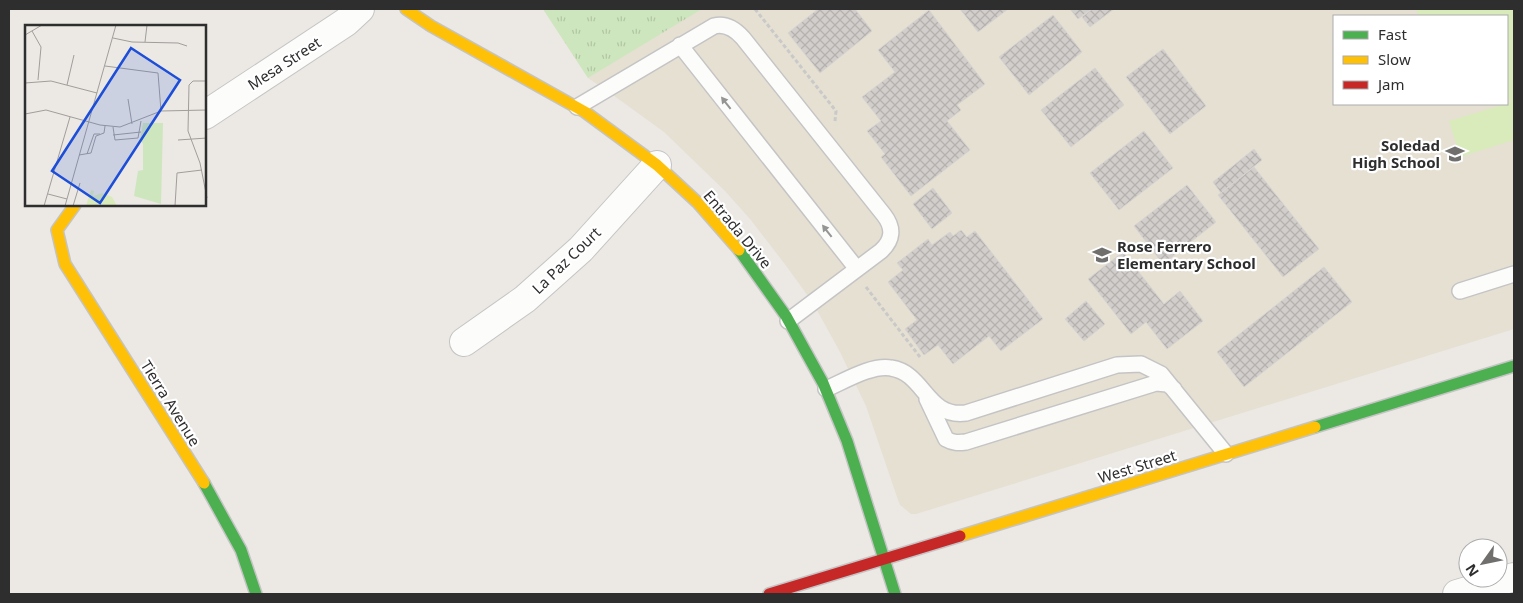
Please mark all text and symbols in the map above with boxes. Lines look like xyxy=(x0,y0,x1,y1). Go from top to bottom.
legend xyxy=(1333,15,1508,105)
text: Fast xyxy=(1378,24,1407,44)
inset map xyxy=(25,25,206,206)
street label: Mesa Street xyxy=(244,32,325,94)
text: Slow xyxy=(1378,49,1411,69)
text: Jam xyxy=(1376,74,1405,94)
one-way arrow xyxy=(721,97,731,110)
place label: Soledad High School xyxy=(1352,135,1440,172)
school or university icon: Soledad High School xyxy=(1444,143,1466,165)
street label: Entrada Drive xyxy=(699,186,777,272)
street label: La Paz Court xyxy=(527,222,605,298)
one-way arrow xyxy=(821,225,832,238)
place label: Rose Ferrero Elementary School xyxy=(1117,236,1256,273)
school or university icon: Rose Ferrero Elementary School xyxy=(1091,244,1113,266)
street label: Tierra Avenue xyxy=(137,356,205,450)
street label: West Street xyxy=(1096,445,1179,487)
north arrow xyxy=(1458,538,1508,588)
text: N xyxy=(1461,560,1483,580)

